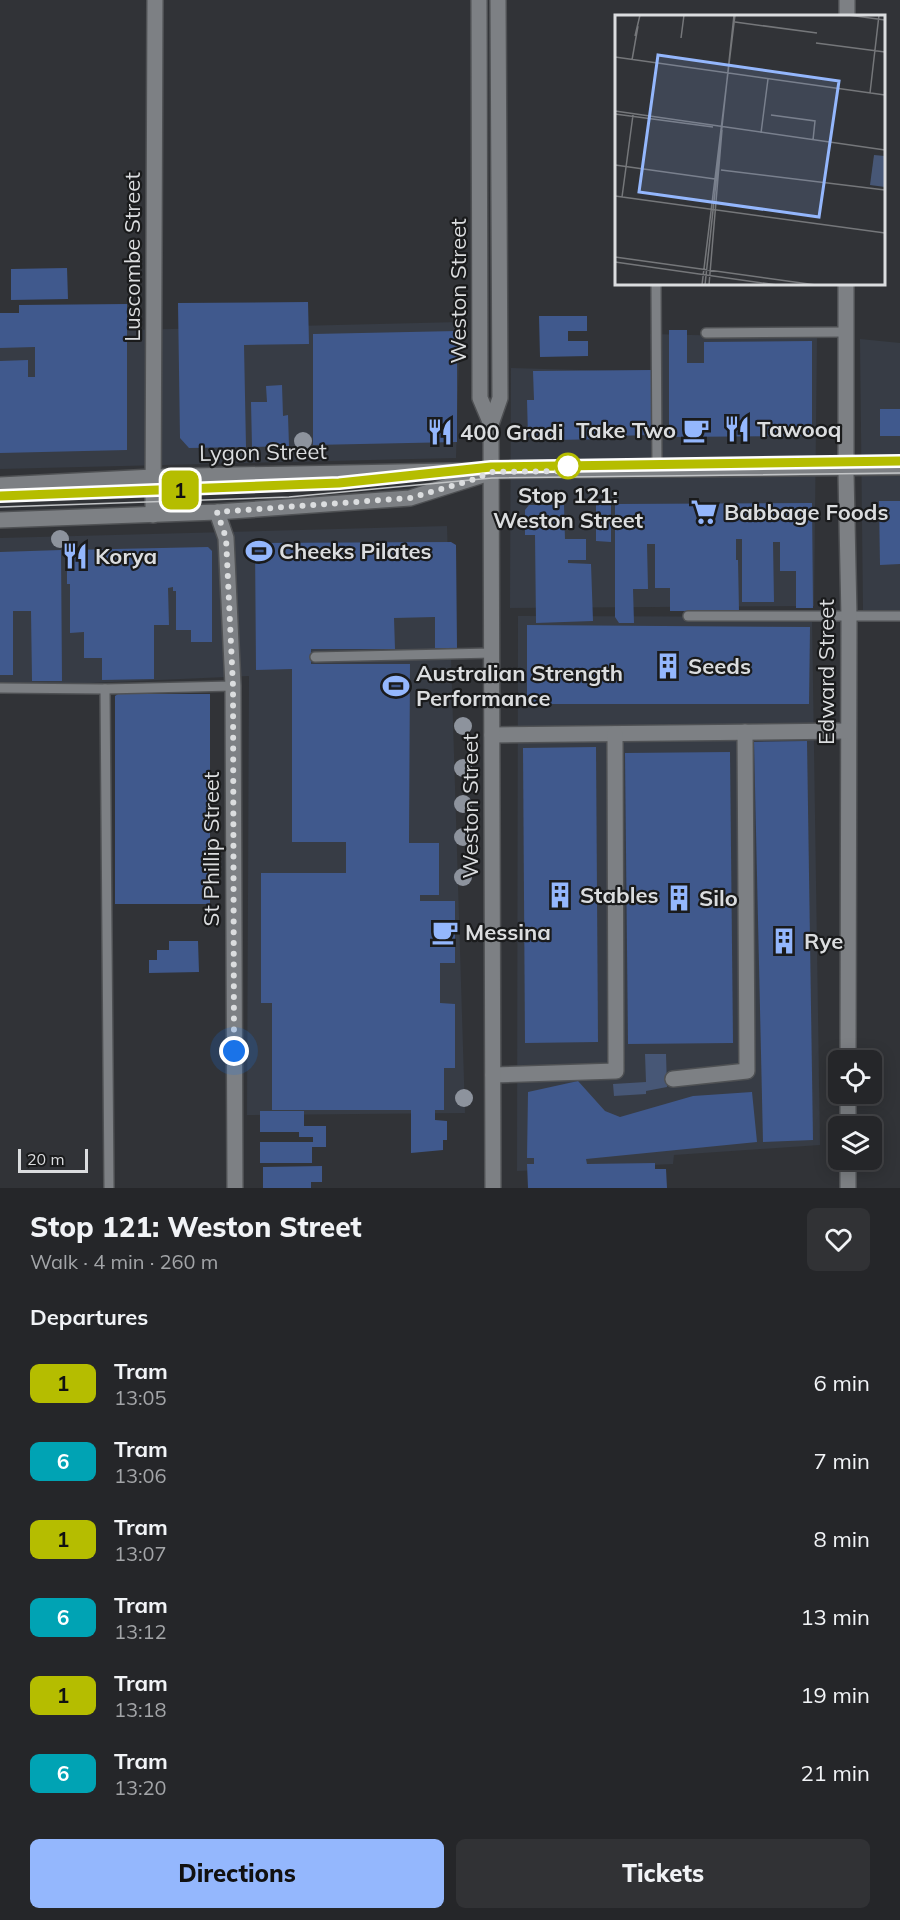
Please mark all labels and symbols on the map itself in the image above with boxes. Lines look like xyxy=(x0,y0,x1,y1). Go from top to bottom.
inset map xyxy=(615,15,885,285)
street label: Luscombe Street xyxy=(118,172,146,342)
street label: Weston Street xyxy=(444,218,472,364)
restaurant icon: Tawooq xyxy=(722,414,752,444)
cafe icon: Take Two xyxy=(681,415,711,445)
place label: Tawooq xyxy=(757,415,841,443)
place label: Take Two xyxy=(576,416,676,444)
restaurant icon: 400 Gradi xyxy=(425,417,455,447)
place label: 400 Gradi xyxy=(460,418,563,446)
street label: Lygon Street xyxy=(199,437,327,467)
marker: Stop 121: Weston Street xyxy=(555,453,581,479)
line badge: 1 xyxy=(160,470,200,510)
place label: Stop 121: Weston Street xyxy=(493,481,643,534)
supermarket icon: Babbage Foods xyxy=(689,497,719,527)
place label: Babbage Foods xyxy=(724,498,888,526)
sports icon: Cheeks Pilates xyxy=(244,536,274,566)
place label: Cheeks Pilates xyxy=(279,537,432,565)
restaurant icon: Korya xyxy=(60,541,90,571)
place label: Korya xyxy=(95,542,157,570)
street label: Edward Street xyxy=(812,599,840,745)
building icon: Seeds xyxy=(653,651,683,681)
place label: Seeds xyxy=(688,652,751,680)
place label: Australian Strength Performance xyxy=(416,659,623,712)
sports icon: Australian Strength Performance xyxy=(381,671,411,701)
street label: Weston Street xyxy=(456,733,484,879)
street label: St Phillip Street xyxy=(197,771,225,927)
building icon: Stables xyxy=(545,880,575,910)
place label: Stables xyxy=(580,881,659,909)
building icon: Silo xyxy=(664,883,694,913)
place label: Silo xyxy=(699,884,738,912)
cafe icon: Messina xyxy=(430,917,460,947)
place label: Messina xyxy=(465,918,551,946)
building icon: Rye xyxy=(769,926,799,956)
place label: Rye xyxy=(804,927,843,955)
your location xyxy=(219,1036,249,1066)
scale bar xyxy=(18,1146,88,1174)

